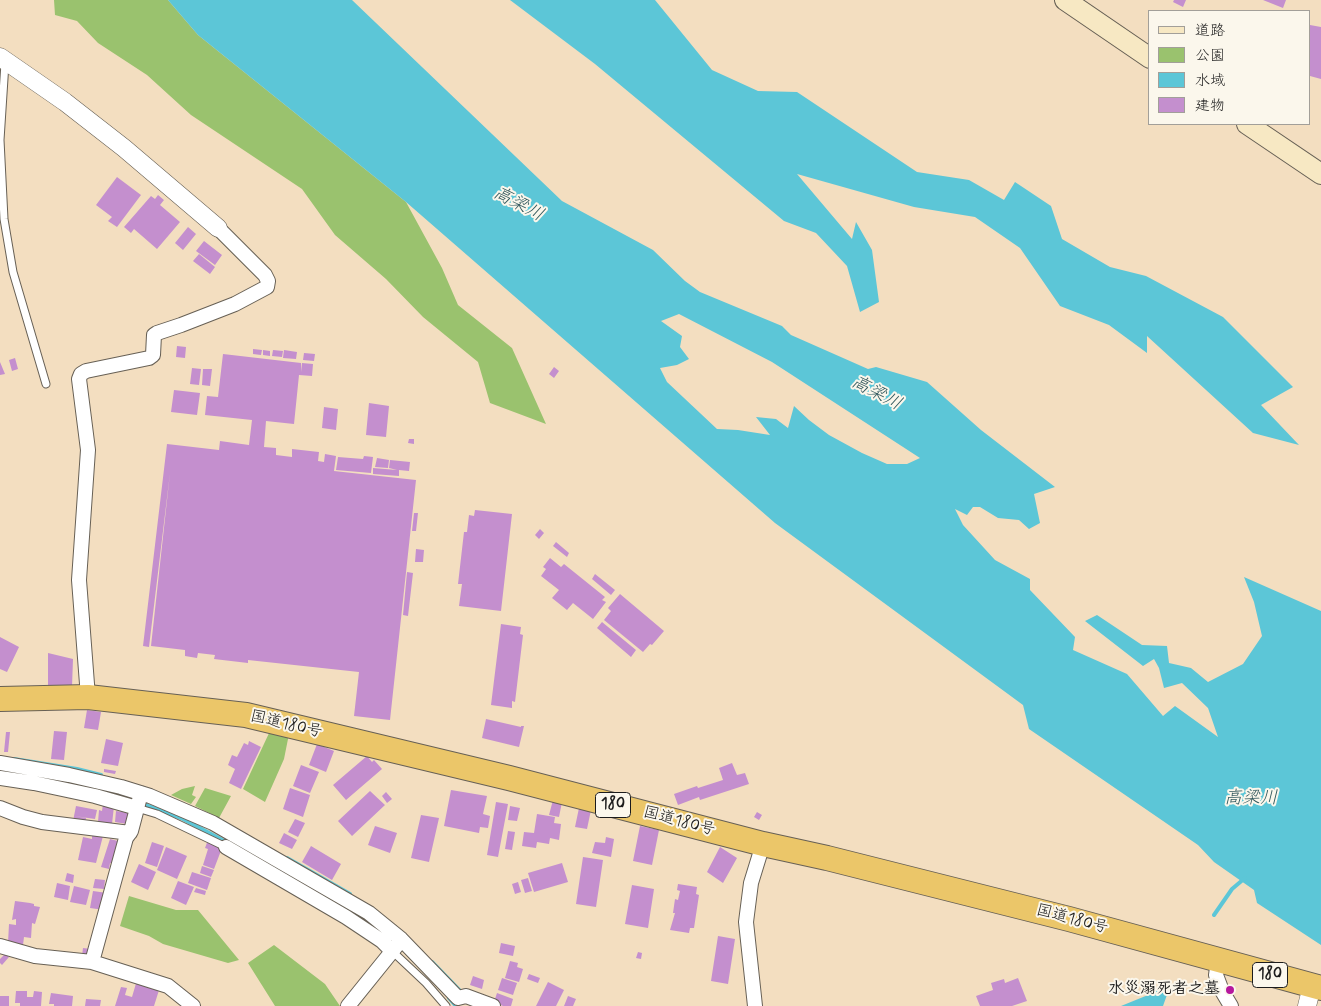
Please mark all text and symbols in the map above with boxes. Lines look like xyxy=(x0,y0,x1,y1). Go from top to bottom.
legend xyxy=(1148,10,1311,125)
text: 道路 xyxy=(1195,21,1225,41)
text: 公園 xyxy=(1195,46,1225,66)
text: 水域 xyxy=(1195,71,1225,91)
text: 建物 xyxy=(1195,96,1225,116)
water label: 高梁川 xyxy=(489,183,547,227)
water label: 高梁川 xyxy=(847,372,905,416)
street label: 国道180号 xyxy=(248,707,324,743)
water label: 高梁川 xyxy=(1224,788,1278,810)
road number: 180 xyxy=(596,792,630,818)
street label: 国道180号 xyxy=(641,803,717,841)
street label: 国道180号 xyxy=(1034,901,1110,939)
road number: 180 xyxy=(1252,962,1288,988)
place label: 水災溺死者之墓 xyxy=(1108,980,1220,1000)
marker: 水災溺死者之墓 xyxy=(1224,984,1236,996)

